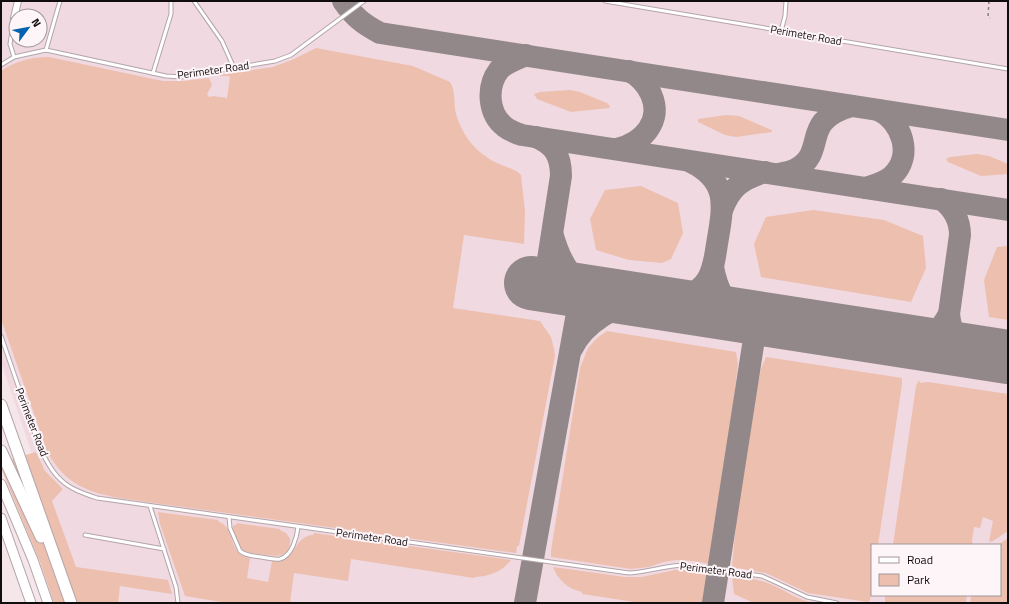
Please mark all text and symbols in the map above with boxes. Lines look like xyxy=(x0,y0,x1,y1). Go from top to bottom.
north arrow xyxy=(8,8,48,48)
text: N xyxy=(28,15,45,30)
street label: Perimeter Road xyxy=(769,21,843,49)
street label: Perimeter Road xyxy=(176,57,250,83)
street label: Perimeter Road xyxy=(12,385,53,459)
street label: Perimeter Road xyxy=(335,524,409,550)
legend xyxy=(871,544,1001,596)
text: Road xyxy=(907,550,933,569)
street label: Perimeter Road xyxy=(679,558,753,582)
text: Park xyxy=(907,570,930,589)

